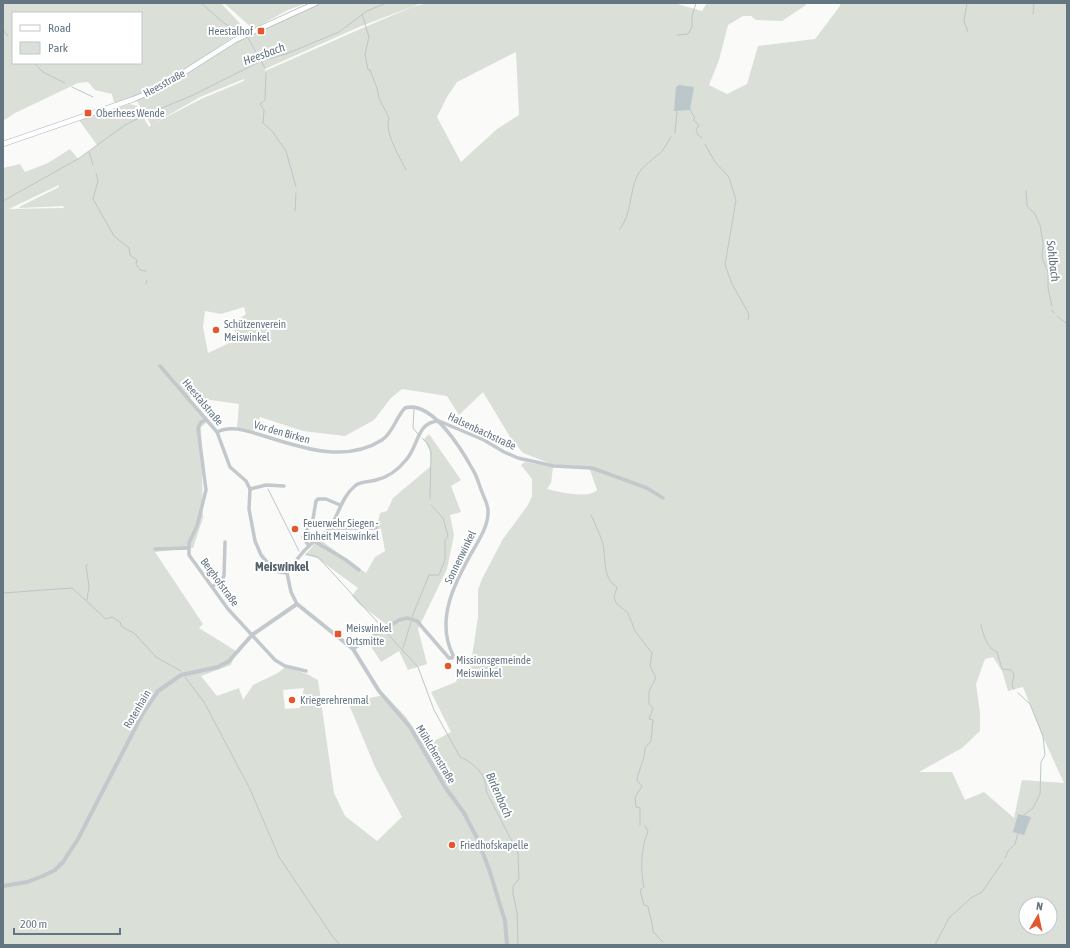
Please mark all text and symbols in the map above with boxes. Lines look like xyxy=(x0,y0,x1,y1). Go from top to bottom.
legend xyxy=(12,12,142,64)
text: Road xyxy=(48,21,71,35)
place label: Heestalhof xyxy=(208,25,253,37)
marker: Heestalhof xyxy=(256,26,266,36)
water label: Heesbach xyxy=(241,40,287,68)
text: Park xyxy=(48,41,69,55)
street label: Heesstraße xyxy=(141,67,187,99)
place label: Oberhees Wende xyxy=(96,107,165,119)
marker: Oberhees Wende xyxy=(83,108,93,118)
water label: Sohlbach xyxy=(1043,239,1062,282)
place label: Schützenverein Meiswinkel xyxy=(224,318,286,343)
marker: Schützenverein Meiswinkel xyxy=(211,325,221,335)
street label: Heestalstraße xyxy=(180,376,226,428)
street label: Halsenbachstraße xyxy=(446,410,518,452)
street label: Vor den Birken xyxy=(252,418,312,446)
place label: Feuerwehr Siegen - Einheit Meiswinkel xyxy=(303,517,379,542)
marker: Feuerwehr Siegen - Einheit Meiswinkel xyxy=(290,524,300,534)
street label: Sonnenwinkel xyxy=(442,528,478,586)
street label: Berghofstraße xyxy=(198,556,242,608)
district label: Meiswinkel xyxy=(255,559,310,574)
place label: Meiswinkel Ortsmitte xyxy=(346,622,392,647)
marker: Meiswinkel Ortsmitte xyxy=(333,629,343,639)
place label: Missionsgemeinde Meiswinkel xyxy=(456,654,531,679)
marker: Missionsgemeinde Meiswinkel xyxy=(443,661,453,671)
street label: Rotenhain xyxy=(121,688,153,730)
place label: Kriegerehrenmal xyxy=(300,694,369,706)
marker: Kriegerehrenmal xyxy=(287,695,297,705)
street label: Mühlchenstraße xyxy=(414,723,458,785)
water label: Birlenbach xyxy=(483,770,515,820)
place label: Friedhofskapelle xyxy=(460,839,528,851)
marker: Friedhofskapelle xyxy=(447,840,457,850)
north arrow xyxy=(1018,896,1058,936)
text: N xyxy=(1035,900,1044,913)
scale bar xyxy=(14,910,120,936)
text: 200 m xyxy=(20,917,47,931)

